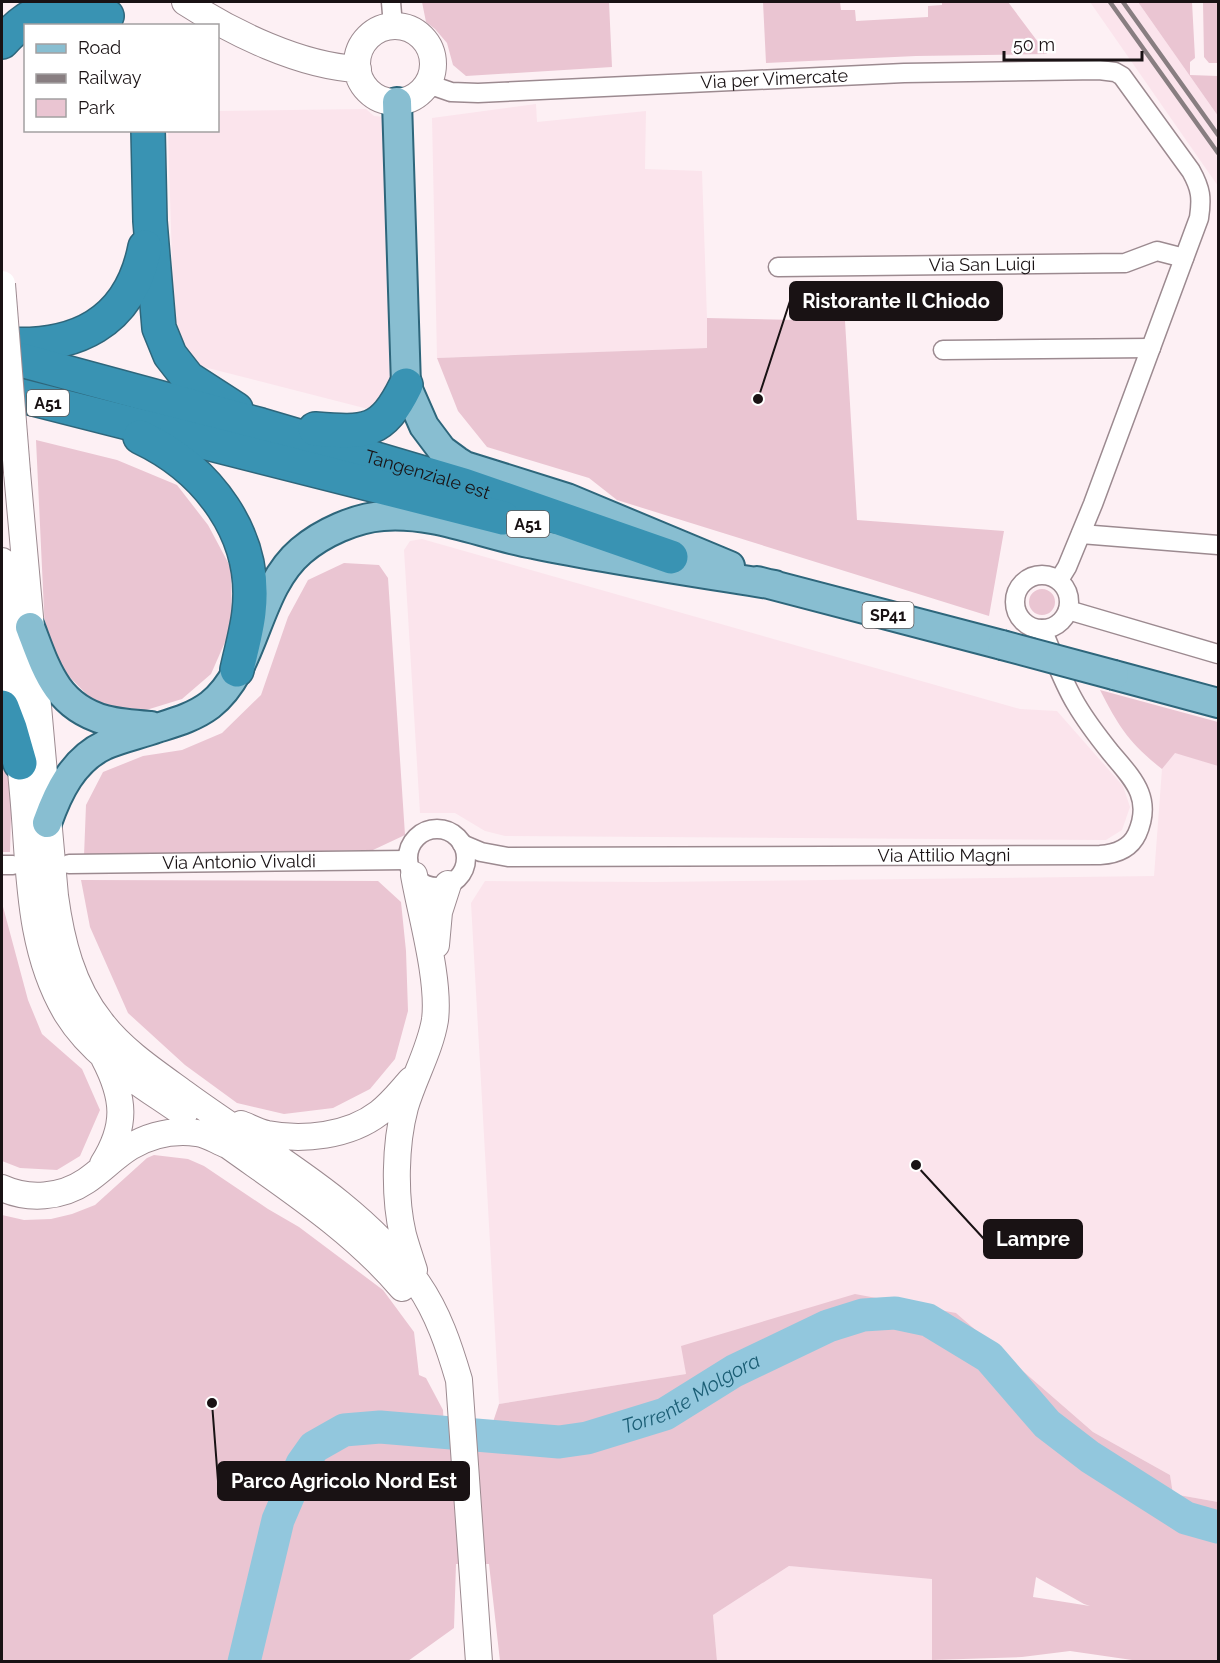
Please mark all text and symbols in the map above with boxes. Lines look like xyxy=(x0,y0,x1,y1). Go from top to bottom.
legend xyxy=(24,24,219,132)
scale bar xyxy=(1004,24,1142,62)
text: 50 m xyxy=(1013,34,1055,55)
text: Road xyxy=(78,37,121,58)
street label: Via per Vimercate xyxy=(700,65,849,93)
text: Railway xyxy=(78,67,142,88)
text: Park xyxy=(78,97,115,118)
street label: Via San Luigi xyxy=(929,253,1035,275)
callout: Ristorante Il Chiodo xyxy=(790,282,1002,320)
text: Ristorante Il Chiodo xyxy=(802,289,990,313)
road number: A51 xyxy=(27,390,69,416)
street label: Tangenziale est xyxy=(363,445,493,503)
road number: A51 xyxy=(507,511,549,537)
road number: SP41 xyxy=(862,602,914,628)
street label: Via Attilio Magni xyxy=(877,844,1010,866)
street label: Via Antonio Vivaldi xyxy=(162,850,316,873)
callout: Lampre xyxy=(984,1220,1082,1258)
text: Lampre xyxy=(996,1227,1070,1251)
water label: Torrente Molgora xyxy=(619,1348,764,1439)
callout: Parco Agricolo Nord Est xyxy=(218,1462,469,1500)
text: Parco Agricolo Nord Est xyxy=(231,1469,457,1493)

